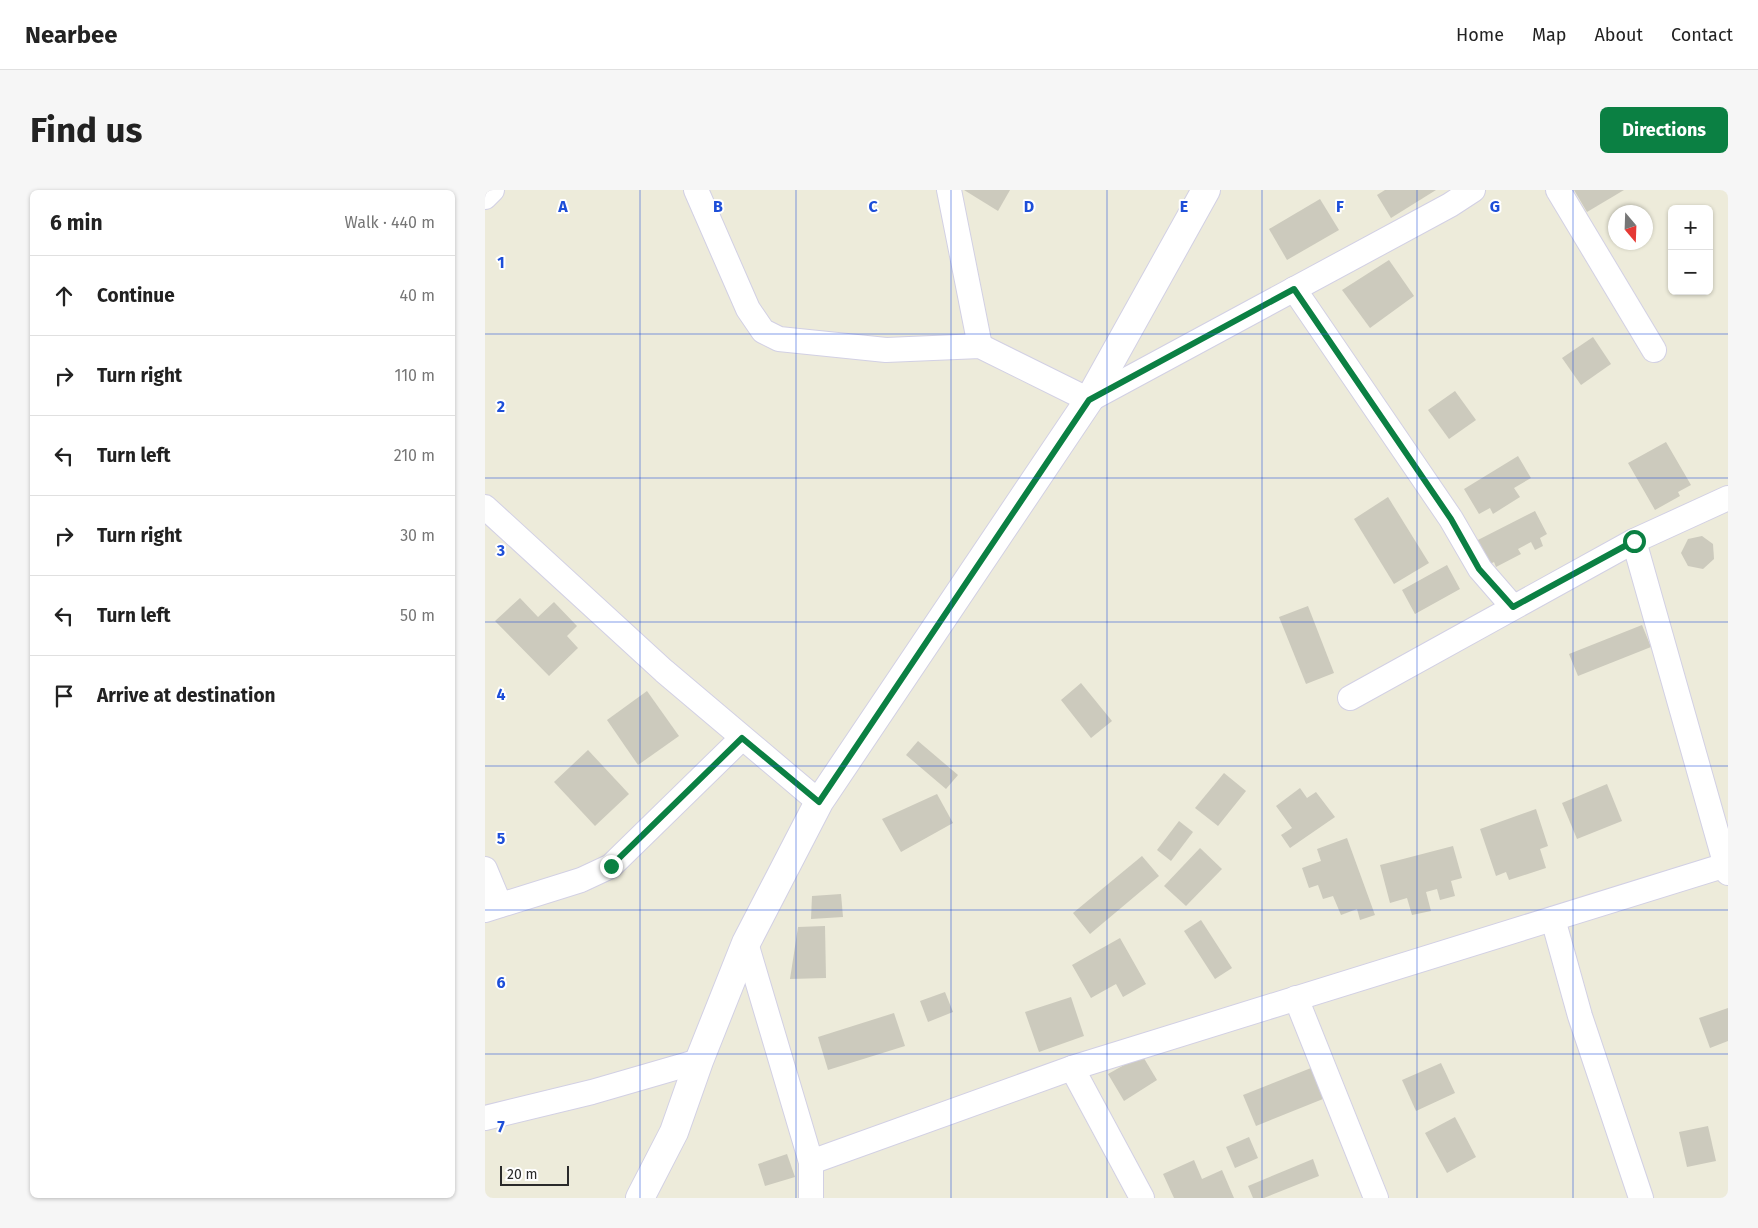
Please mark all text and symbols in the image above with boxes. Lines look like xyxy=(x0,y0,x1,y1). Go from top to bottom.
text: Nearbee xyxy=(25,21,118,49)
text: Home xyxy=(1456,24,1504,46)
text: Map xyxy=(1532,24,1566,46)
text: About xyxy=(1594,24,1643,46)
text: Contact xyxy=(1671,24,1733,46)
button: Directions xyxy=(1600,107,1728,153)
text: Find us xyxy=(30,109,142,151)
text: A xyxy=(557,197,568,216)
text: B xyxy=(713,197,723,216)
text: C xyxy=(868,197,878,216)
text: D xyxy=(1024,197,1034,216)
text: E xyxy=(1180,197,1188,216)
text: F xyxy=(1336,197,1344,216)
text: G xyxy=(1490,197,1500,216)
north arrow xyxy=(1608,205,1653,250)
map controls xyxy=(1668,205,1713,295)
button: + xyxy=(1668,205,1713,250)
text: 6 min xyxy=(50,210,103,236)
text: Walk · 440 m xyxy=(345,213,435,232)
button: − xyxy=(1668,250,1713,295)
text: 1 xyxy=(497,253,505,272)
icon: ahead xyxy=(50,282,78,310)
text: Continue xyxy=(97,284,175,307)
text: 40 m xyxy=(400,286,435,305)
icon: right xyxy=(50,362,78,390)
text: Turn right xyxy=(97,364,182,387)
text: 110 m xyxy=(394,366,435,385)
text: 2 xyxy=(497,397,505,416)
icon: left xyxy=(50,442,78,470)
text: Turn left xyxy=(97,444,171,467)
text: 210 m xyxy=(394,446,435,465)
icon: right xyxy=(50,522,78,550)
text: Turn right xyxy=(97,524,182,547)
text: 30 m xyxy=(400,526,435,545)
route start xyxy=(1623,530,1646,553)
text: 3 xyxy=(496,541,505,560)
icon: left xyxy=(50,602,78,630)
text: Turn left xyxy=(97,604,171,627)
text: 50 m xyxy=(400,606,435,625)
icon: arrive xyxy=(50,682,78,710)
text: Arrive at destination xyxy=(97,684,276,707)
text: 4 xyxy=(496,685,506,704)
text: 5 xyxy=(497,829,506,848)
route end xyxy=(600,855,623,878)
text: 6 xyxy=(496,973,506,992)
text: 7 xyxy=(497,1117,505,1136)
scale bar xyxy=(500,1163,569,1186)
text: 20 m xyxy=(507,1166,537,1183)

